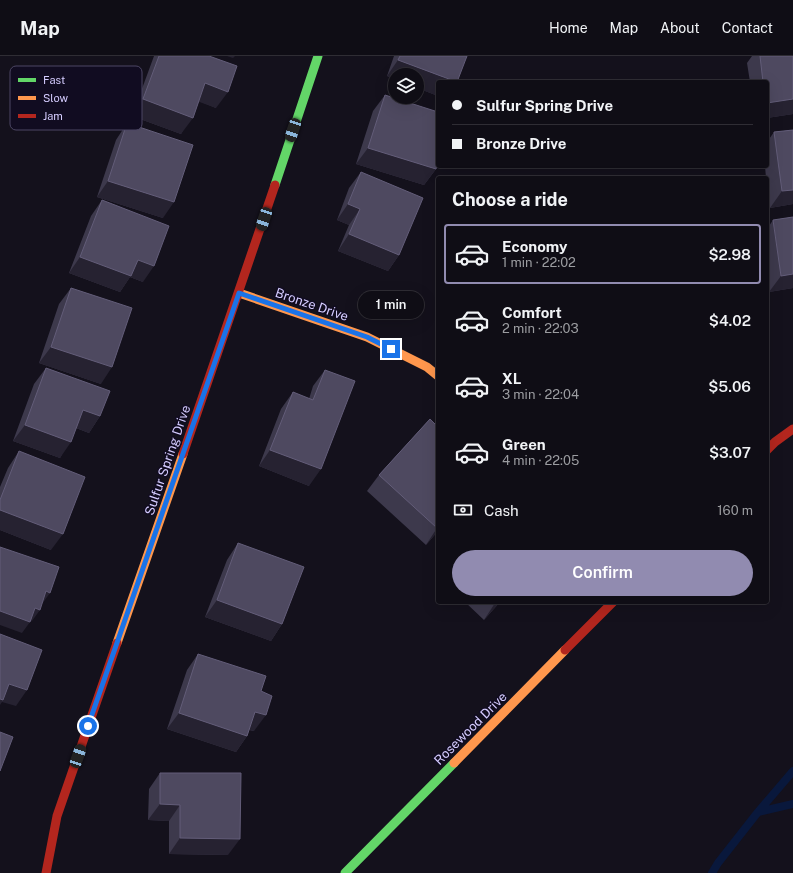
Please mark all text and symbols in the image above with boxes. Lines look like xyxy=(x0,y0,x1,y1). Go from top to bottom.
text: Map xyxy=(20,17,60,39)
text: Home xyxy=(549,20,588,36)
text: Map xyxy=(610,20,638,36)
text: About xyxy=(660,20,700,36)
text: Contact xyxy=(722,20,773,36)
legend xyxy=(10,66,142,130)
map controls xyxy=(388,68,424,104)
button: layers xyxy=(388,68,424,104)
text: Fast xyxy=(43,74,65,86)
text: Slow xyxy=(43,92,69,104)
text: Sulfur Spring Drive xyxy=(476,97,613,114)
text: Jam xyxy=(43,110,63,122)
car xyxy=(284,117,302,143)
text: Bronze Drive xyxy=(476,135,566,152)
text: Choose a ride xyxy=(452,189,568,210)
car xyxy=(255,206,273,232)
icon: car xyxy=(454,236,490,272)
text: Economy xyxy=(502,238,567,255)
text: $2.98 xyxy=(708,246,751,263)
text: 1 min · 22:02 xyxy=(502,255,576,270)
street label: Bronze Drive xyxy=(273,285,350,324)
callout: 1 min xyxy=(358,291,424,319)
text: 1 min xyxy=(376,297,406,312)
icon: car xyxy=(454,302,490,338)
text: Comfort xyxy=(502,304,562,321)
text: $4.02 xyxy=(709,312,751,329)
text: 2 min · 22:03 xyxy=(502,321,579,336)
route end xyxy=(382,340,400,358)
icon: car xyxy=(454,368,490,404)
text: XL xyxy=(502,370,521,387)
text: $5.06 xyxy=(708,378,751,395)
text: 3 min · 22:04 xyxy=(502,387,579,402)
street label: Sulfur Spring Drive xyxy=(142,403,193,517)
icon: car xyxy=(454,434,490,470)
text: Green xyxy=(502,436,546,453)
text: $3.07 xyxy=(709,444,751,461)
text: 4 min · 22:05 xyxy=(502,453,579,468)
icon: cash xyxy=(452,499,474,521)
text: Cash xyxy=(484,502,519,519)
text: 160 m xyxy=(717,503,753,518)
button: Confirm xyxy=(452,550,753,596)
street label: Rosewood Drive xyxy=(431,689,510,768)
route start xyxy=(79,717,97,735)
car xyxy=(68,743,88,769)

